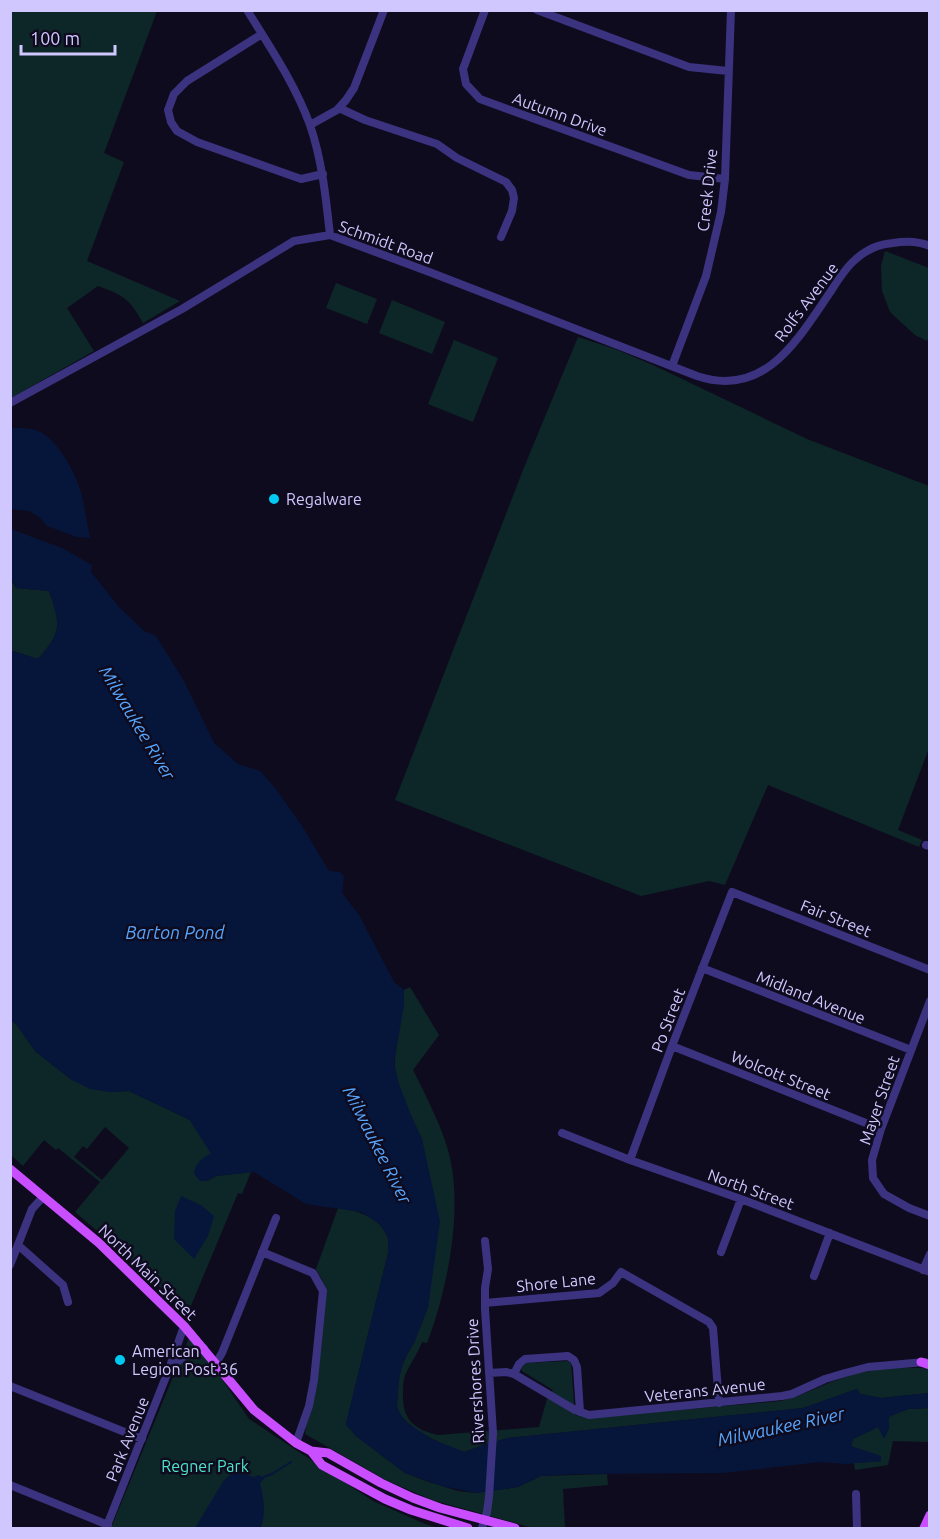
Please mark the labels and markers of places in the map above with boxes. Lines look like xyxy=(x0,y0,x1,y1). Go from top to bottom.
place label: Regalware xyxy=(286,490,362,508)
marker: Regalware xyxy=(267,492,281,506)
place label: American Legion Post 36 xyxy=(132,1342,238,1378)
marker: American Legion Post 36 xyxy=(113,1353,127,1367)

